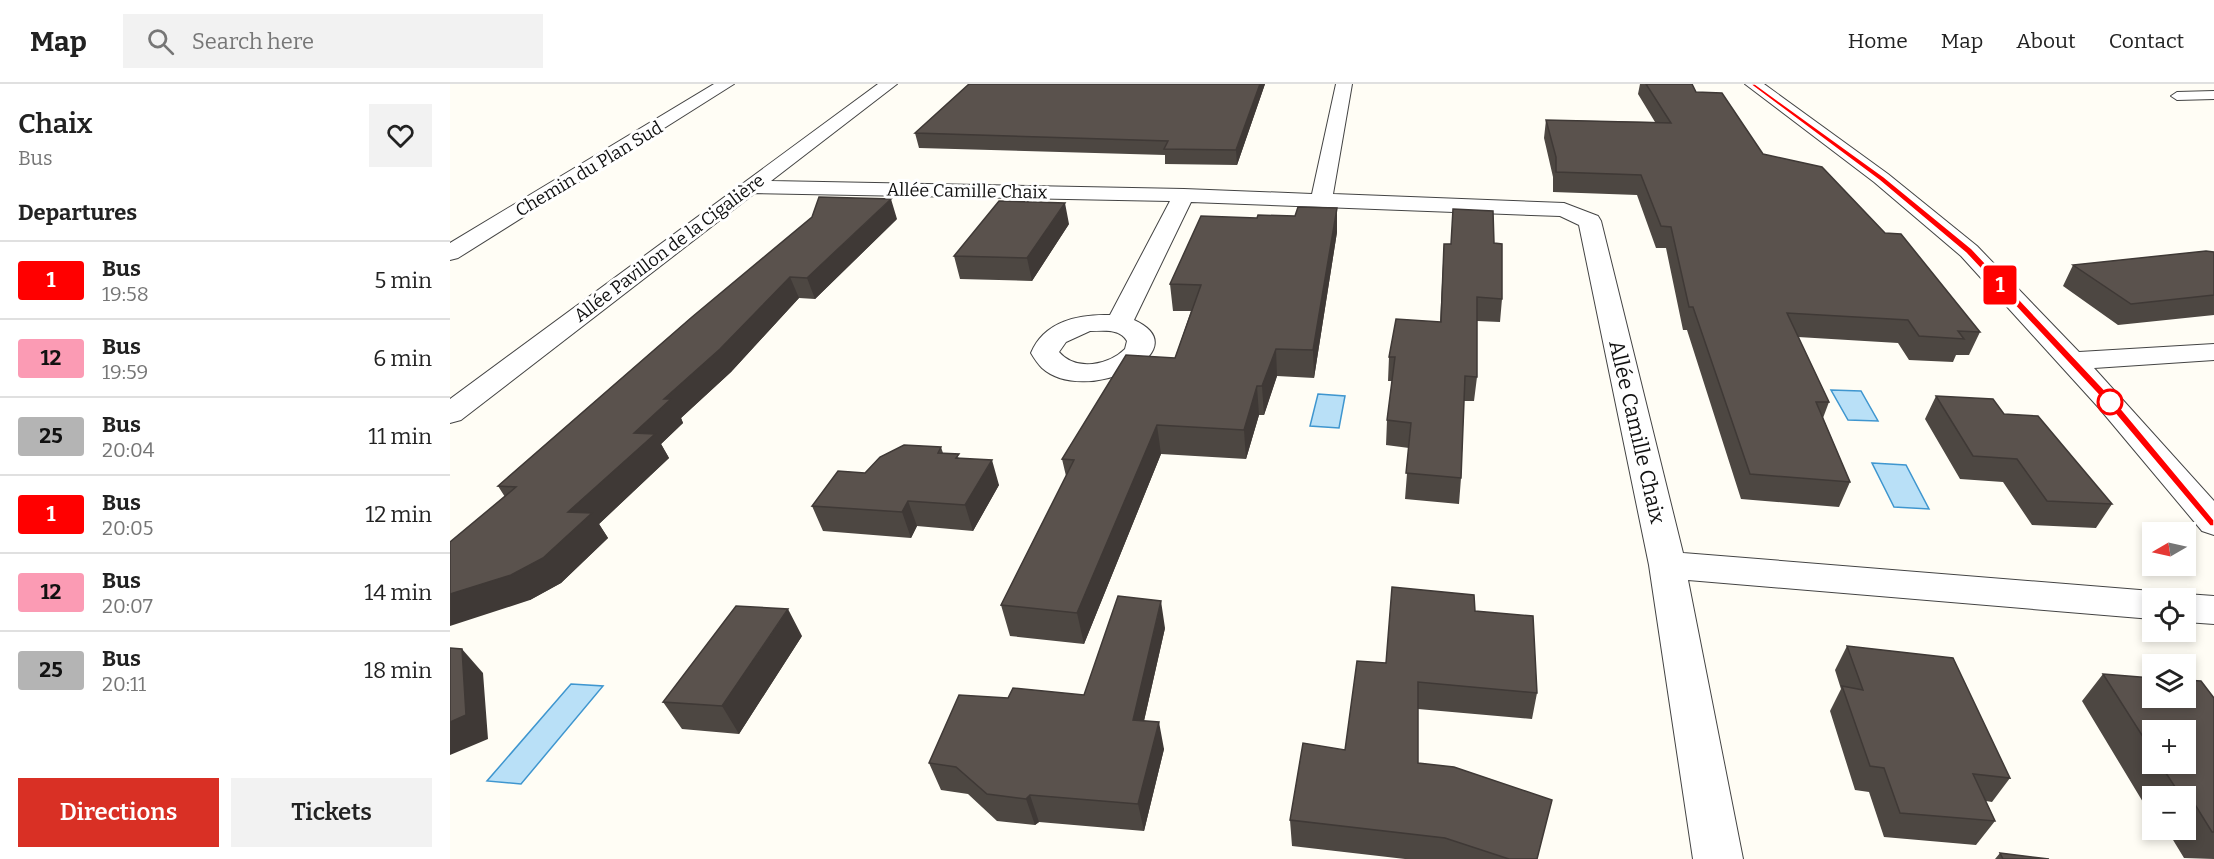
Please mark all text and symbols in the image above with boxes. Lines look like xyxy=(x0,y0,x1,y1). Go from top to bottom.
search box xyxy=(123,14,543,68)
text: Map xyxy=(30,25,87,58)
icon: search xyxy=(144,25,177,58)
text: Search here xyxy=(192,28,314,55)
text: Home xyxy=(1848,28,1908,54)
text: Map xyxy=(1941,28,1983,54)
text: About xyxy=(2016,28,2076,54)
text: Contact xyxy=(2109,28,2184,54)
button: heart xyxy=(369,104,432,167)
text: Chaix xyxy=(18,107,93,140)
street label: Chemin du Plan Sud xyxy=(511,116,667,222)
text: Bus xyxy=(18,146,53,170)
street label: Allée Pavillon de la Cigalière xyxy=(569,169,769,327)
street label: Allée Camille Chaix xyxy=(886,179,1048,203)
text: Departures xyxy=(18,199,137,226)
text: Bus xyxy=(102,255,141,282)
line badge: 1 xyxy=(1980,266,2020,304)
text: 1 xyxy=(46,267,56,293)
text: 5 min xyxy=(374,267,432,294)
text: 1 xyxy=(1995,272,2005,298)
text: 19:58 xyxy=(102,282,149,306)
text: Bus xyxy=(102,333,141,360)
street label: Allée Camille Chaix xyxy=(1603,338,1671,527)
text: 12 xyxy=(41,345,61,371)
text: 6 min xyxy=(373,345,432,372)
text: 19:59 xyxy=(102,360,148,384)
unlabelled marker xyxy=(2097,389,2123,415)
text: Bus xyxy=(102,411,141,438)
text: 25 xyxy=(39,423,63,449)
text: 11 min xyxy=(368,423,432,450)
text: 20:04 xyxy=(102,438,154,462)
text: Bus xyxy=(102,489,141,516)
text: 1 xyxy=(46,501,56,527)
text: 12 min xyxy=(365,501,432,528)
text: 20:05 xyxy=(102,516,153,540)
north arrow xyxy=(2142,522,2196,576)
map controls xyxy=(2142,522,2196,840)
text: Bus xyxy=(102,567,141,594)
text: 12 xyxy=(41,579,61,605)
text: 14 min xyxy=(364,579,432,606)
button: locate xyxy=(2142,588,2196,642)
text: 20:07 xyxy=(102,594,153,618)
text: Bus xyxy=(102,645,141,672)
button: layers xyxy=(2142,654,2196,708)
text: 25 xyxy=(39,657,63,683)
text: 18 min xyxy=(364,657,432,684)
text: 20:11 xyxy=(102,672,146,696)
button: + xyxy=(2142,720,2196,774)
button: Directions xyxy=(18,778,219,847)
button: Tickets xyxy=(231,778,432,847)
button: − xyxy=(2142,786,2196,840)

